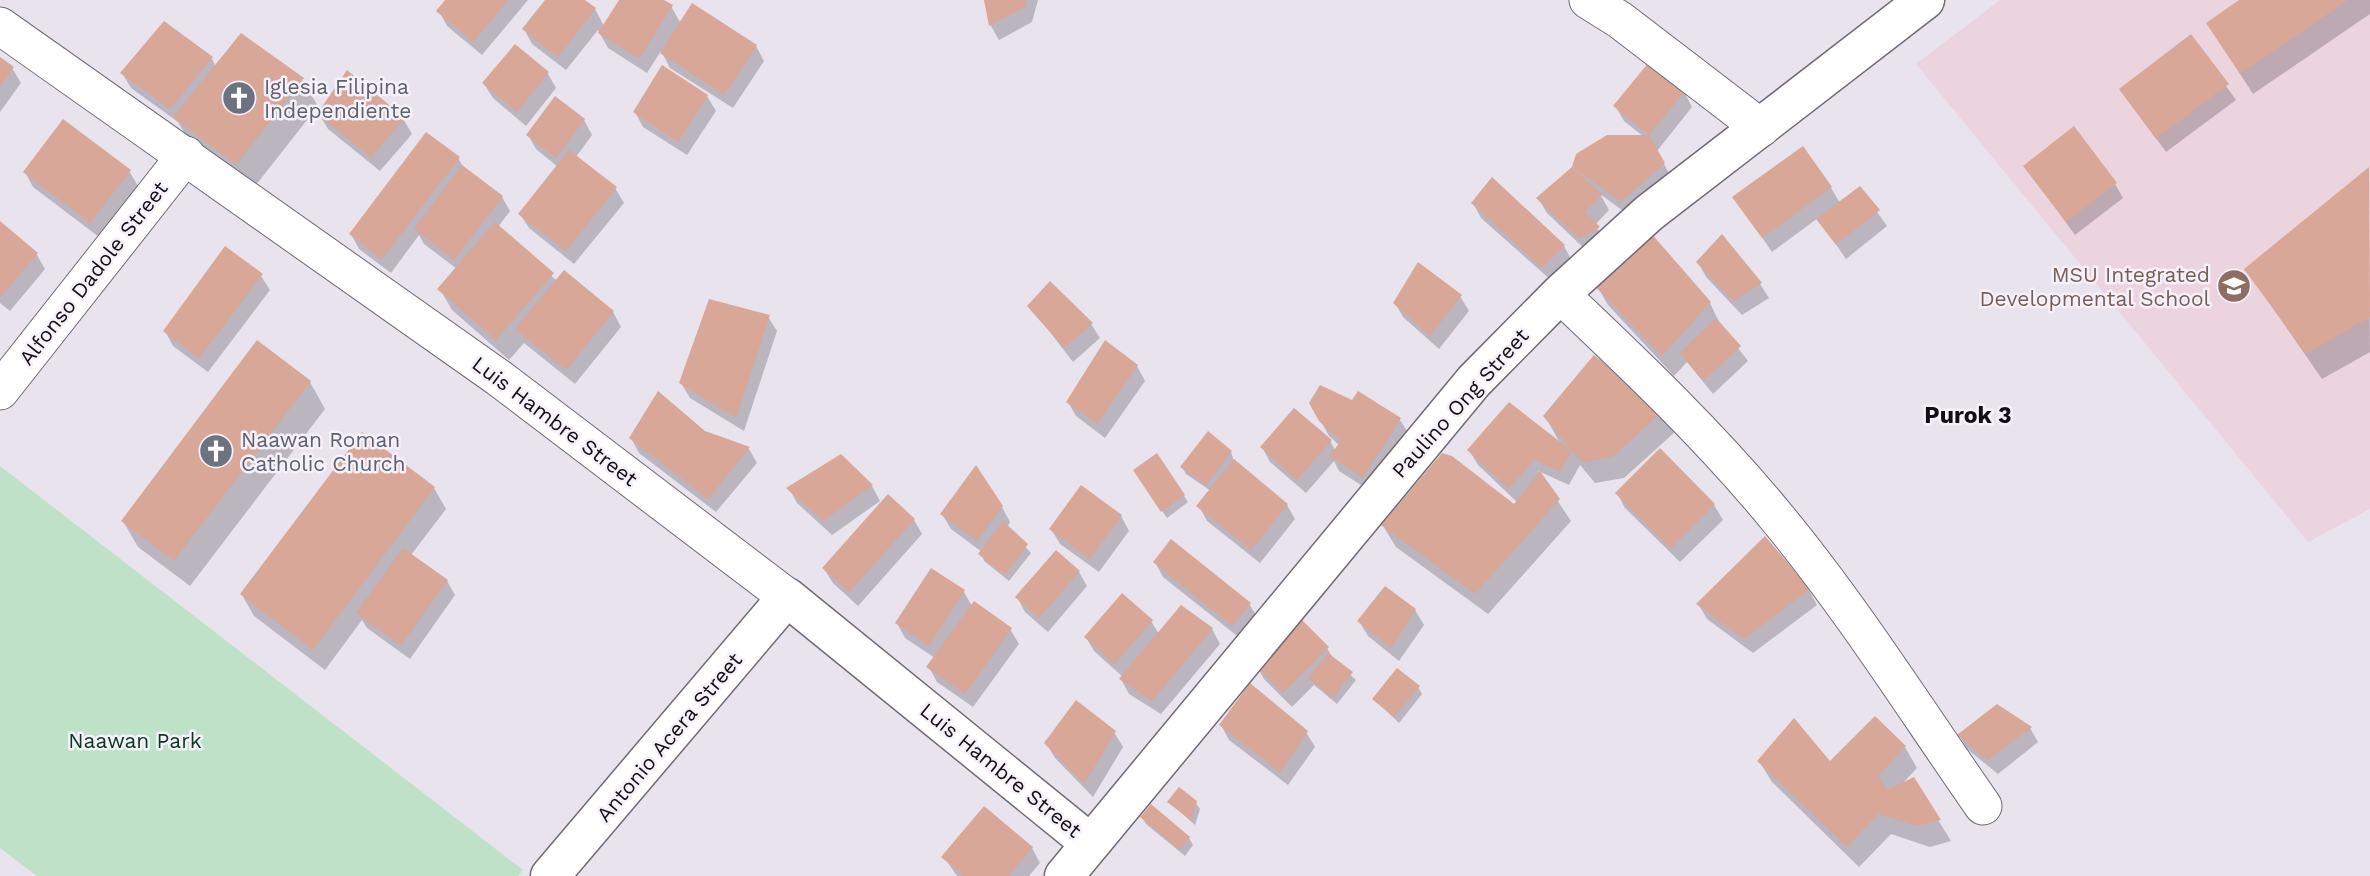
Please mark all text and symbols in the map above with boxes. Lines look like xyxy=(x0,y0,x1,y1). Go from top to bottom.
place label: Iglesia Filipina Independiente xyxy=(264,74,411,123)
church icon: Iglesia Filipina Independiente xyxy=(220,79,258,117)
street label: Alfonso Dadole Street xyxy=(13,176,173,370)
place label: MSU Integrated Developmental School xyxy=(1979,262,2211,311)
school or university icon: MSU Integrated Developmental School xyxy=(2215,267,2253,305)
street label: Paulino Ong Street xyxy=(1386,323,1534,483)
street label: Luis Hambre Street xyxy=(468,351,643,491)
district label: Purok 3 xyxy=(1924,402,2012,429)
place label: Naawan Roman Catholic Church xyxy=(241,427,406,476)
church icon: Naawan Roman Catholic Church xyxy=(197,432,235,470)
street label: Antonio Acera Street xyxy=(591,647,747,827)
street label: Luis Hambre Street xyxy=(915,697,1087,843)
park label: Naawan Park xyxy=(68,728,202,753)

